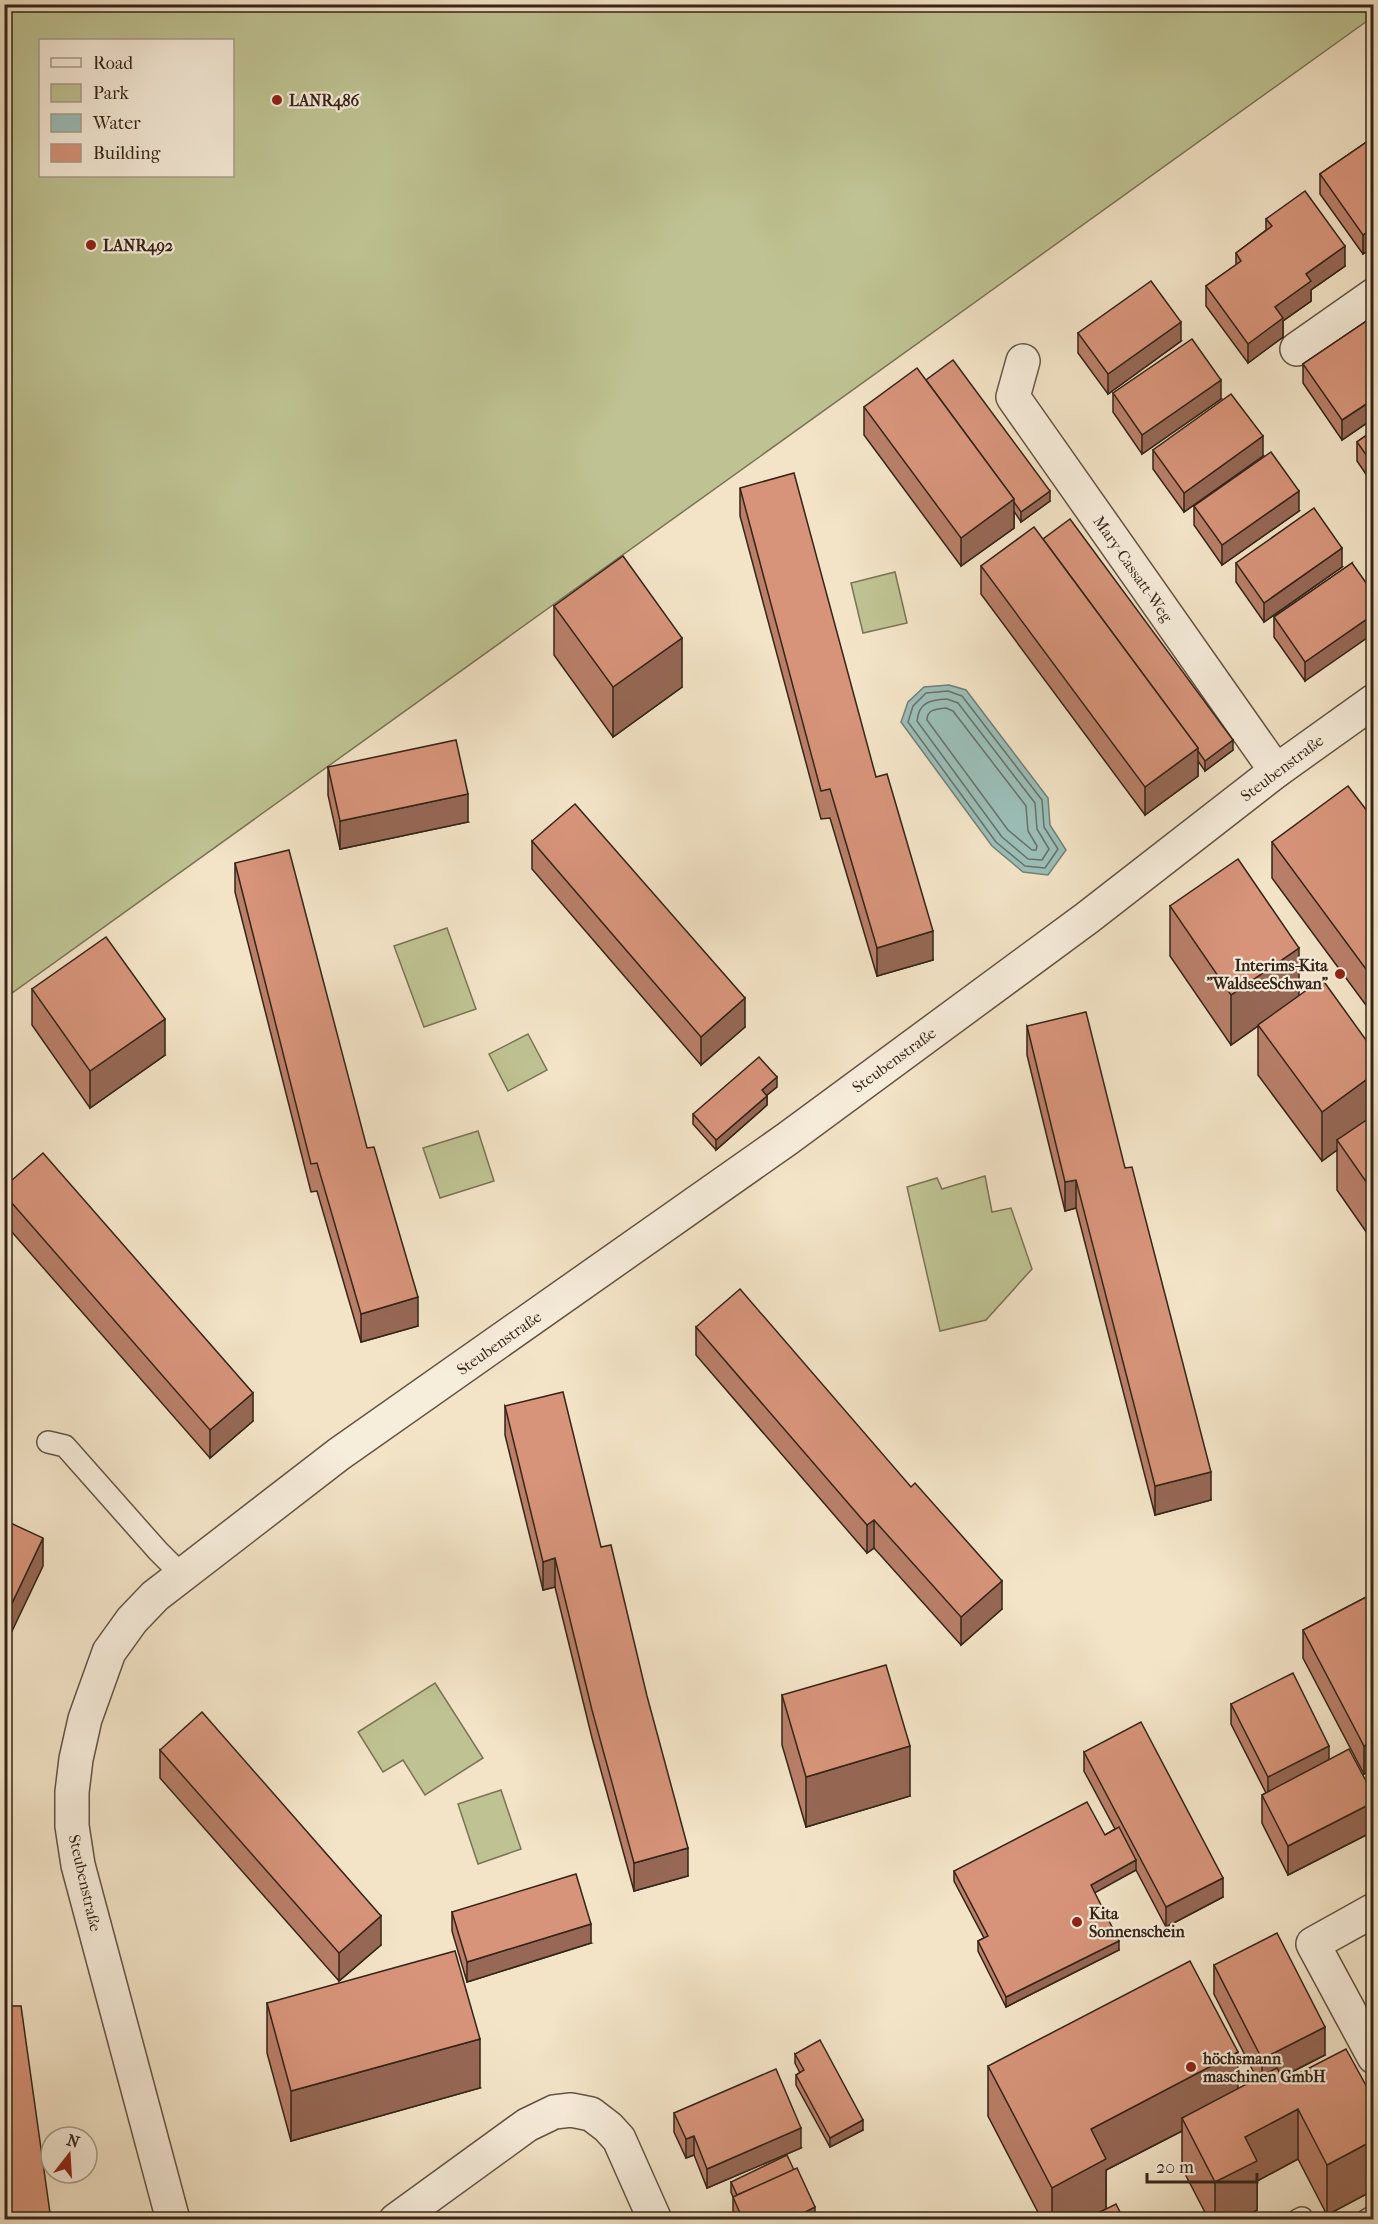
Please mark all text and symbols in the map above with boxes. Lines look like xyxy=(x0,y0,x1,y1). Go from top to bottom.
legend xyxy=(39,39,234,177)
text: Road xyxy=(93,53,133,74)
text: Park xyxy=(93,83,130,104)
place label: LANR486 xyxy=(289,91,360,111)
marker: LANR486 xyxy=(270,93,284,107)
text: Water xyxy=(92,113,141,134)
text: Building xyxy=(93,143,161,164)
place label: LANR492 xyxy=(103,236,173,256)
marker: LANR492 xyxy=(84,238,98,252)
street label: Mary-Cassatt-Weg xyxy=(1089,512,1177,626)
street label: Steubenstraße xyxy=(1237,731,1327,805)
place label: Interims-Kita "WaldseeSchwan" xyxy=(1207,956,1329,993)
marker: Interims-Kita "WaldseeSchwan" xyxy=(1333,967,1347,981)
street label: Steubenstraße xyxy=(848,1023,940,1097)
street label: Steubenstraße xyxy=(453,1307,545,1379)
street label: Steubenstraße xyxy=(65,1833,105,1933)
place label: Kita Sonnenschein xyxy=(1089,1904,1185,1941)
marker: Kita Sonnenschein xyxy=(1070,1915,1084,1929)
place label: höchsmann maschinen GmbH xyxy=(1202,2049,1326,2086)
marker: höchsmann maschinen GmbH xyxy=(1184,2060,1198,2074)
north arrow xyxy=(39,2125,99,2185)
text: N xyxy=(65,2130,83,2152)
scale bar xyxy=(1147,2146,1256,2184)
text: 20 m xyxy=(1156,2157,1194,2178)

